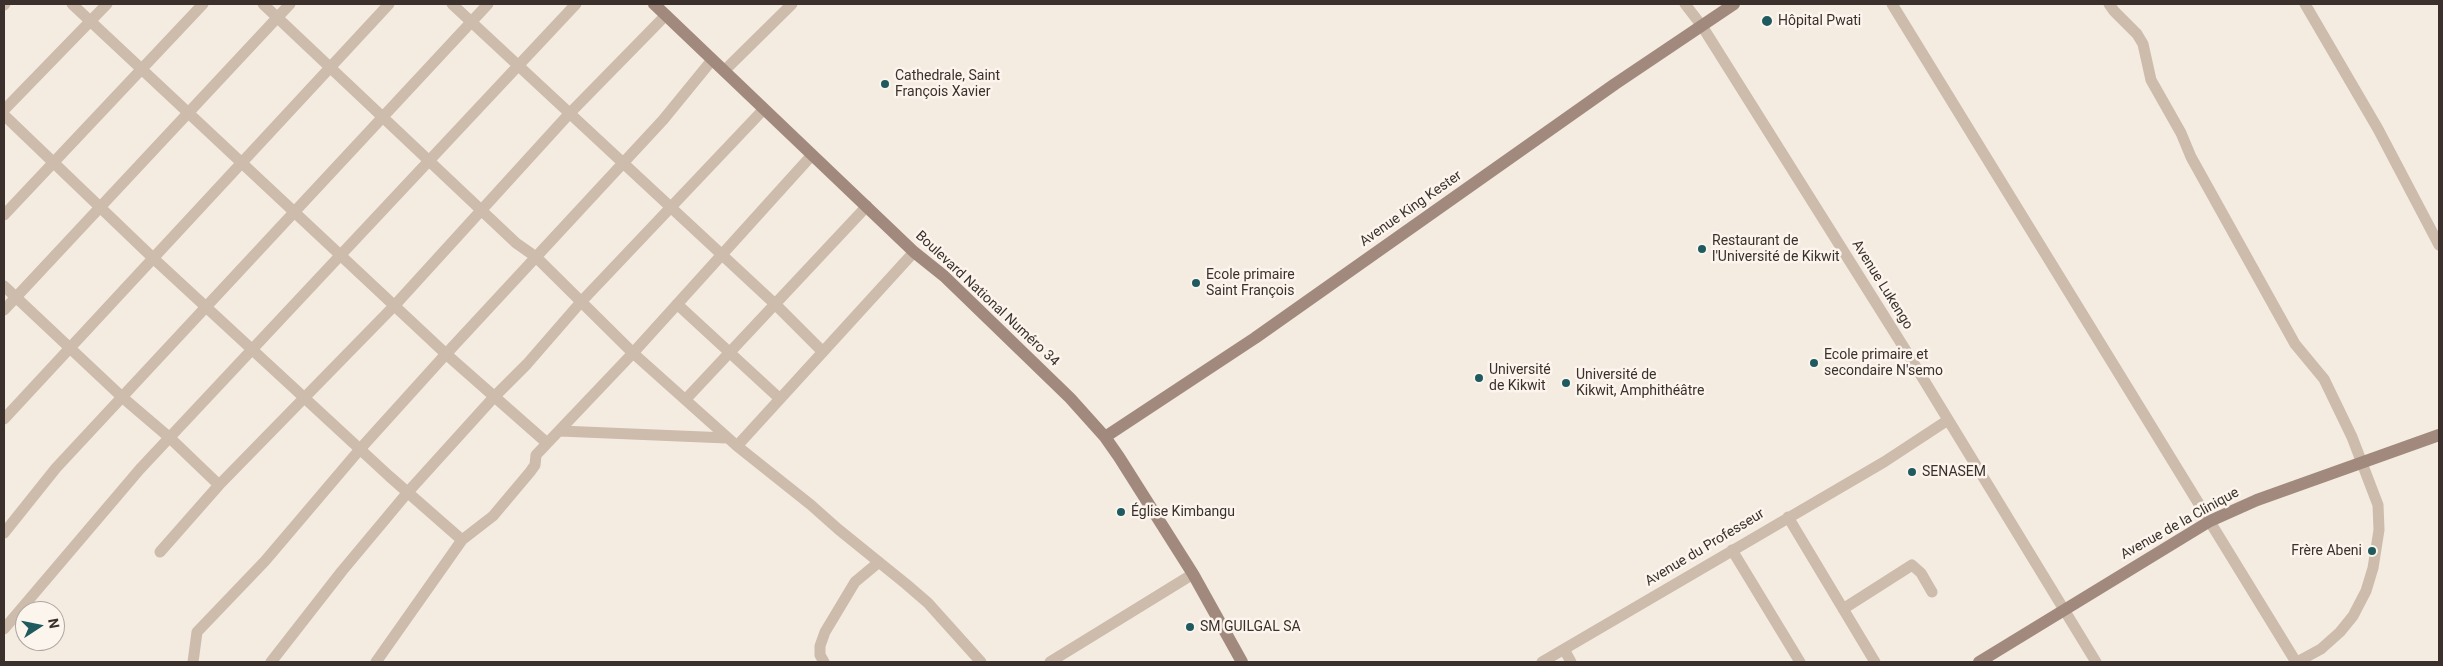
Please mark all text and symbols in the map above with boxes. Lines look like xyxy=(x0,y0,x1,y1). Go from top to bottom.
place label: Hôpital Pwati xyxy=(1778,13,1861,29)
marker: Hôpital Pwati xyxy=(1760,14,1774,28)
place label: Cathedrale, Saint François Xavier xyxy=(895,68,1000,100)
marker: Cathedrale, Saint François Xavier xyxy=(879,78,891,90)
street label: Avenue King Kester xyxy=(1357,168,1465,250)
street label: Boulevard National Numéro 34 xyxy=(912,228,1062,370)
place label: Restaurant de l'Université de Kikwit xyxy=(1712,233,1840,266)
street label: Avenue Lukengo xyxy=(1848,237,1916,333)
marker: Restaurant de l'Université de Kikwit xyxy=(1696,243,1708,255)
place label: Ecole primaire Saint François xyxy=(1206,267,1295,300)
marker: Ecole primaire Saint François xyxy=(1190,277,1202,289)
place label: Ecole primaire et secondaire N'semo xyxy=(1824,347,1943,380)
marker: Ecole primaire et secondaire N'semo xyxy=(1808,357,1820,369)
place label: Université de Kikwit xyxy=(1489,362,1551,394)
place label: Université de Kikwit, Amphithéâtre xyxy=(1576,367,1704,400)
marker: Université de Kikwit xyxy=(1473,372,1485,384)
marker: Université de Kikwit, Amphithéâtre xyxy=(1560,377,1572,389)
place label: SENASEM xyxy=(1922,464,1986,480)
marker: SENASEM xyxy=(1906,466,1918,478)
street label: Avenue de la Clinique xyxy=(2118,484,2242,564)
place label: Église Kimbangu xyxy=(1131,504,1235,520)
marker: Église Kimbangu xyxy=(1115,506,1127,518)
street label: Avenue du Professeur xyxy=(1642,506,1768,590)
place label: Frère Abeni xyxy=(2291,543,2362,559)
marker: Frère Abeni xyxy=(2366,545,2378,557)
north arrow xyxy=(15,601,65,651)
text: N xyxy=(45,617,63,630)
place label: SM GUILGAL SA xyxy=(1200,619,1301,635)
marker: SM GUILGAL SA xyxy=(1184,621,1196,633)

